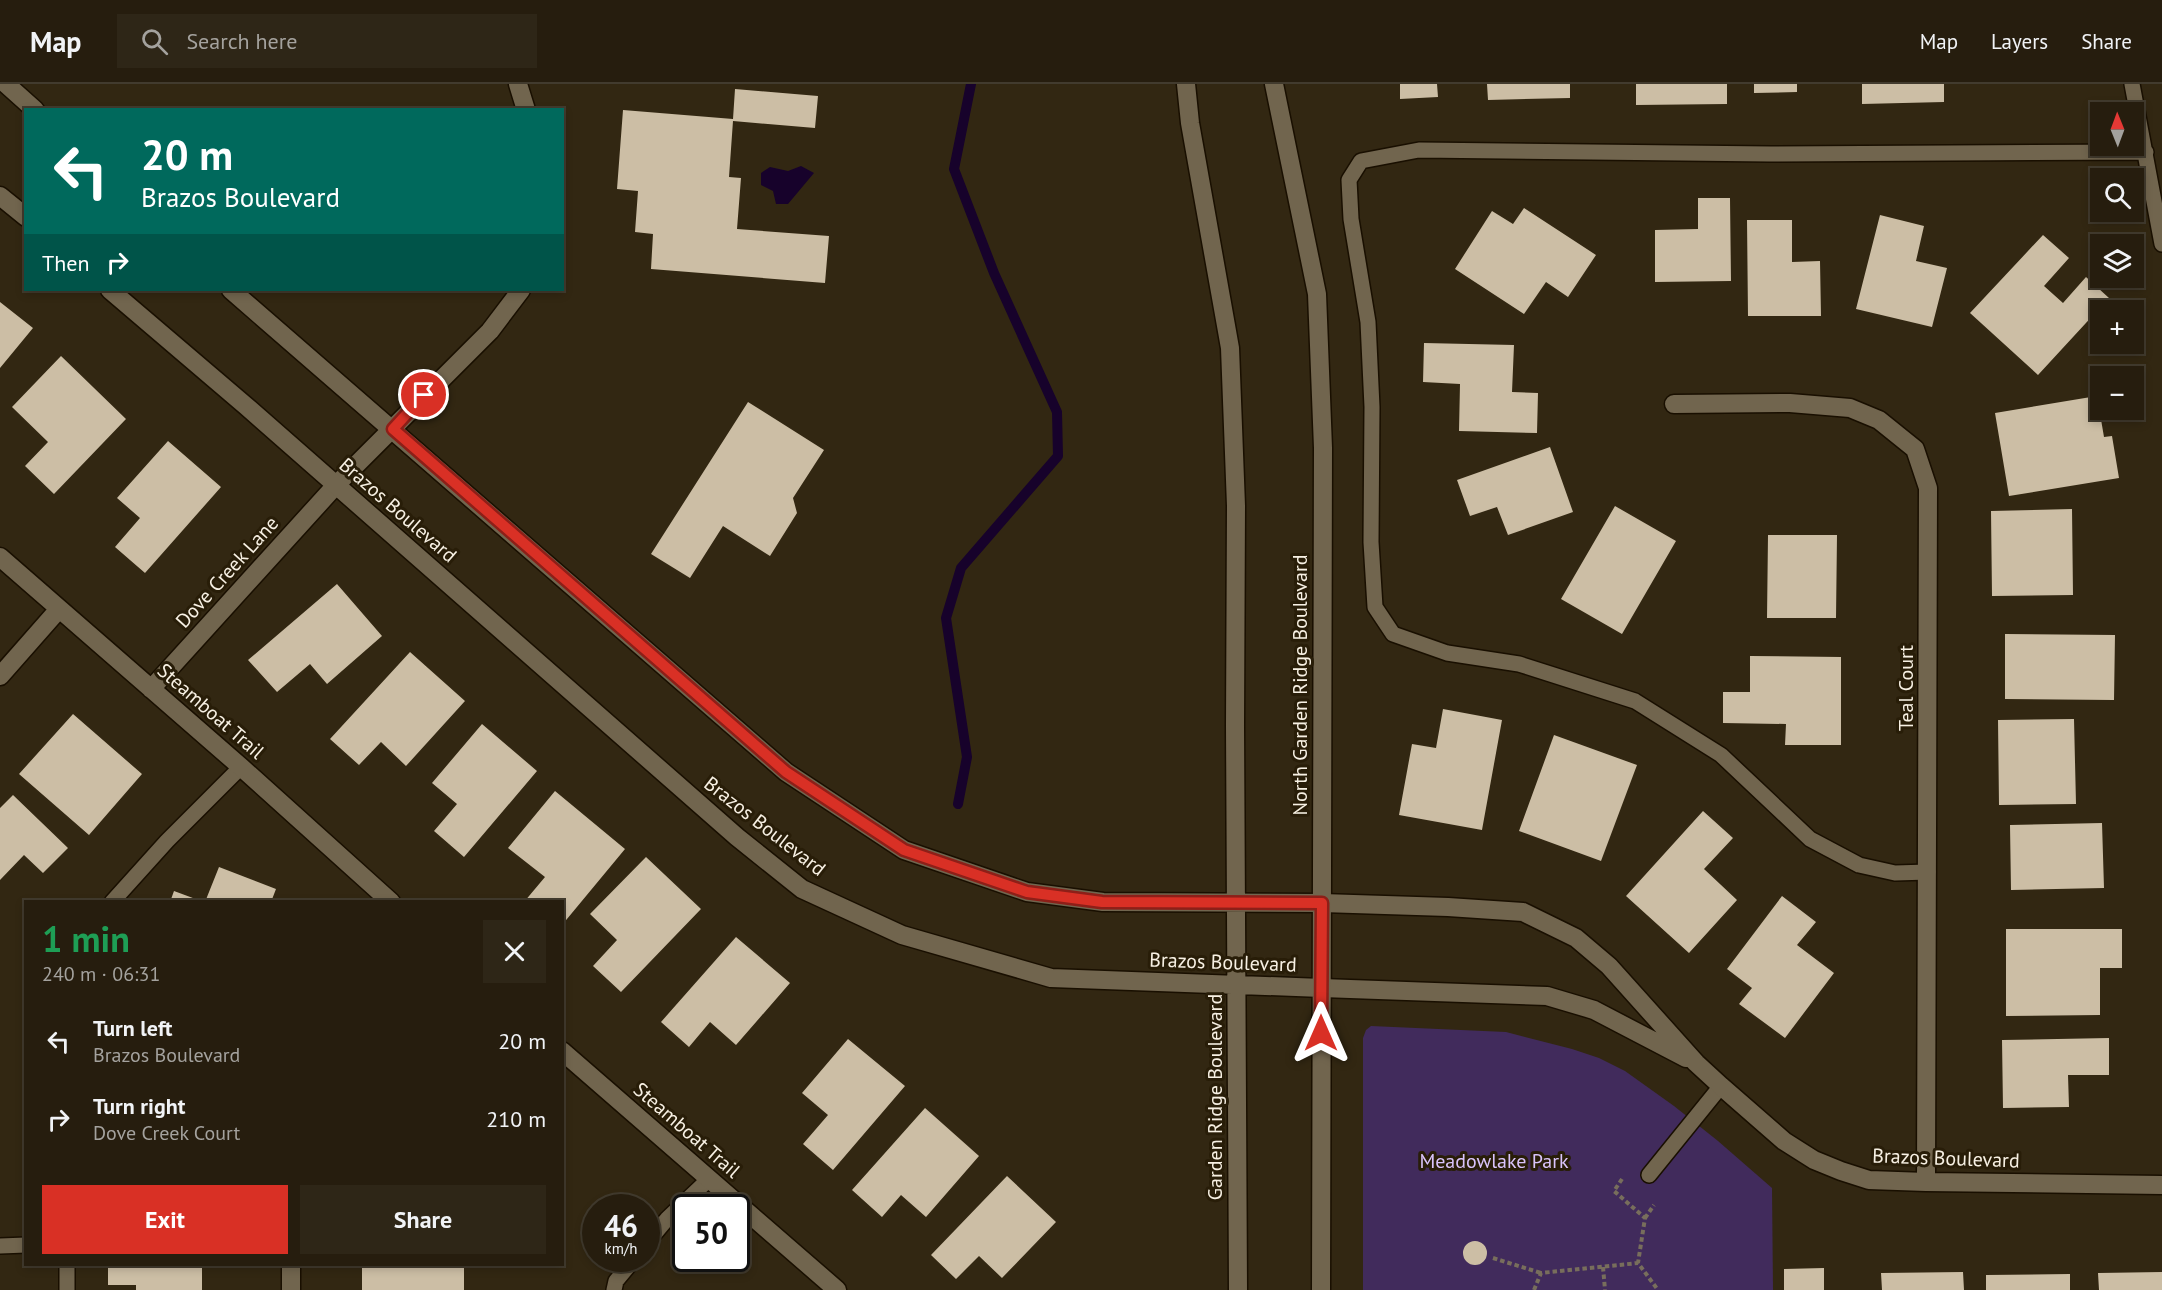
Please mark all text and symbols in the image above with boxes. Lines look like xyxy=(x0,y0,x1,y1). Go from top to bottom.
search box xyxy=(117,14,537,68)
text: Map xyxy=(30,23,81,60)
icon: search xyxy=(138,25,171,58)
text: Search here xyxy=(186,27,297,55)
text: Map xyxy=(1920,28,1958,55)
text: Layers xyxy=(1991,28,2048,55)
text: Share xyxy=(2081,28,2132,55)
north arrow xyxy=(2090,102,2144,156)
map controls xyxy=(2090,102,2144,420)
text: 20 m xyxy=(141,127,233,182)
icon: left xyxy=(42,132,120,210)
button: search xyxy=(2090,168,2144,222)
text: Brazos Boulevard xyxy=(141,180,340,214)
button: layers xyxy=(2090,234,2144,288)
icon: right xyxy=(101,246,134,279)
text: Then xyxy=(42,249,89,277)
button: + xyxy=(2090,300,2144,354)
button: − xyxy=(2090,366,2144,420)
pin xyxy=(398,369,449,420)
icon: arrive xyxy=(407,378,440,411)
street label: Brazos Boulevard xyxy=(334,452,462,568)
street label: Dove Creek Lane xyxy=(170,511,284,633)
street label: North Garden Ridge Boulevard xyxy=(1287,555,1313,815)
street label: Teal Court xyxy=(1893,645,1919,731)
street label: Steamboat Trail xyxy=(152,657,270,765)
street label: Brazos Boulevard xyxy=(699,770,831,882)
text: 1 min xyxy=(42,915,130,962)
button: close xyxy=(483,920,546,983)
street label: Brazos Boulevard xyxy=(1149,946,1297,978)
text: 240 m · 06:31 xyxy=(42,961,160,987)
street label: Garden Ridge Boulevard xyxy=(1202,994,1228,1200)
position arrow xyxy=(1289,1001,1353,1065)
text: Turn left xyxy=(93,1014,173,1042)
icon: left xyxy=(42,1025,75,1058)
text: 20 m xyxy=(498,1027,546,1055)
text: Brazos Boulevard xyxy=(93,1042,240,1068)
street label: Steamboat Trail xyxy=(628,1076,746,1184)
text: Turn right xyxy=(93,1092,185,1120)
icon: right xyxy=(42,1103,75,1136)
text: 210 m xyxy=(486,1105,546,1133)
text: Dove Creek Court xyxy=(93,1120,240,1146)
street label: Brazos Boulevard xyxy=(1872,1142,2020,1174)
park label: Meadowlake Park xyxy=(1419,1148,1569,1174)
button: Exit xyxy=(42,1185,288,1254)
button: Share xyxy=(300,1185,546,1254)
speed limit sign: 50 xyxy=(672,1194,750,1272)
text: 46 xyxy=(604,1206,638,1245)
text: km/h xyxy=(605,1239,637,1258)

